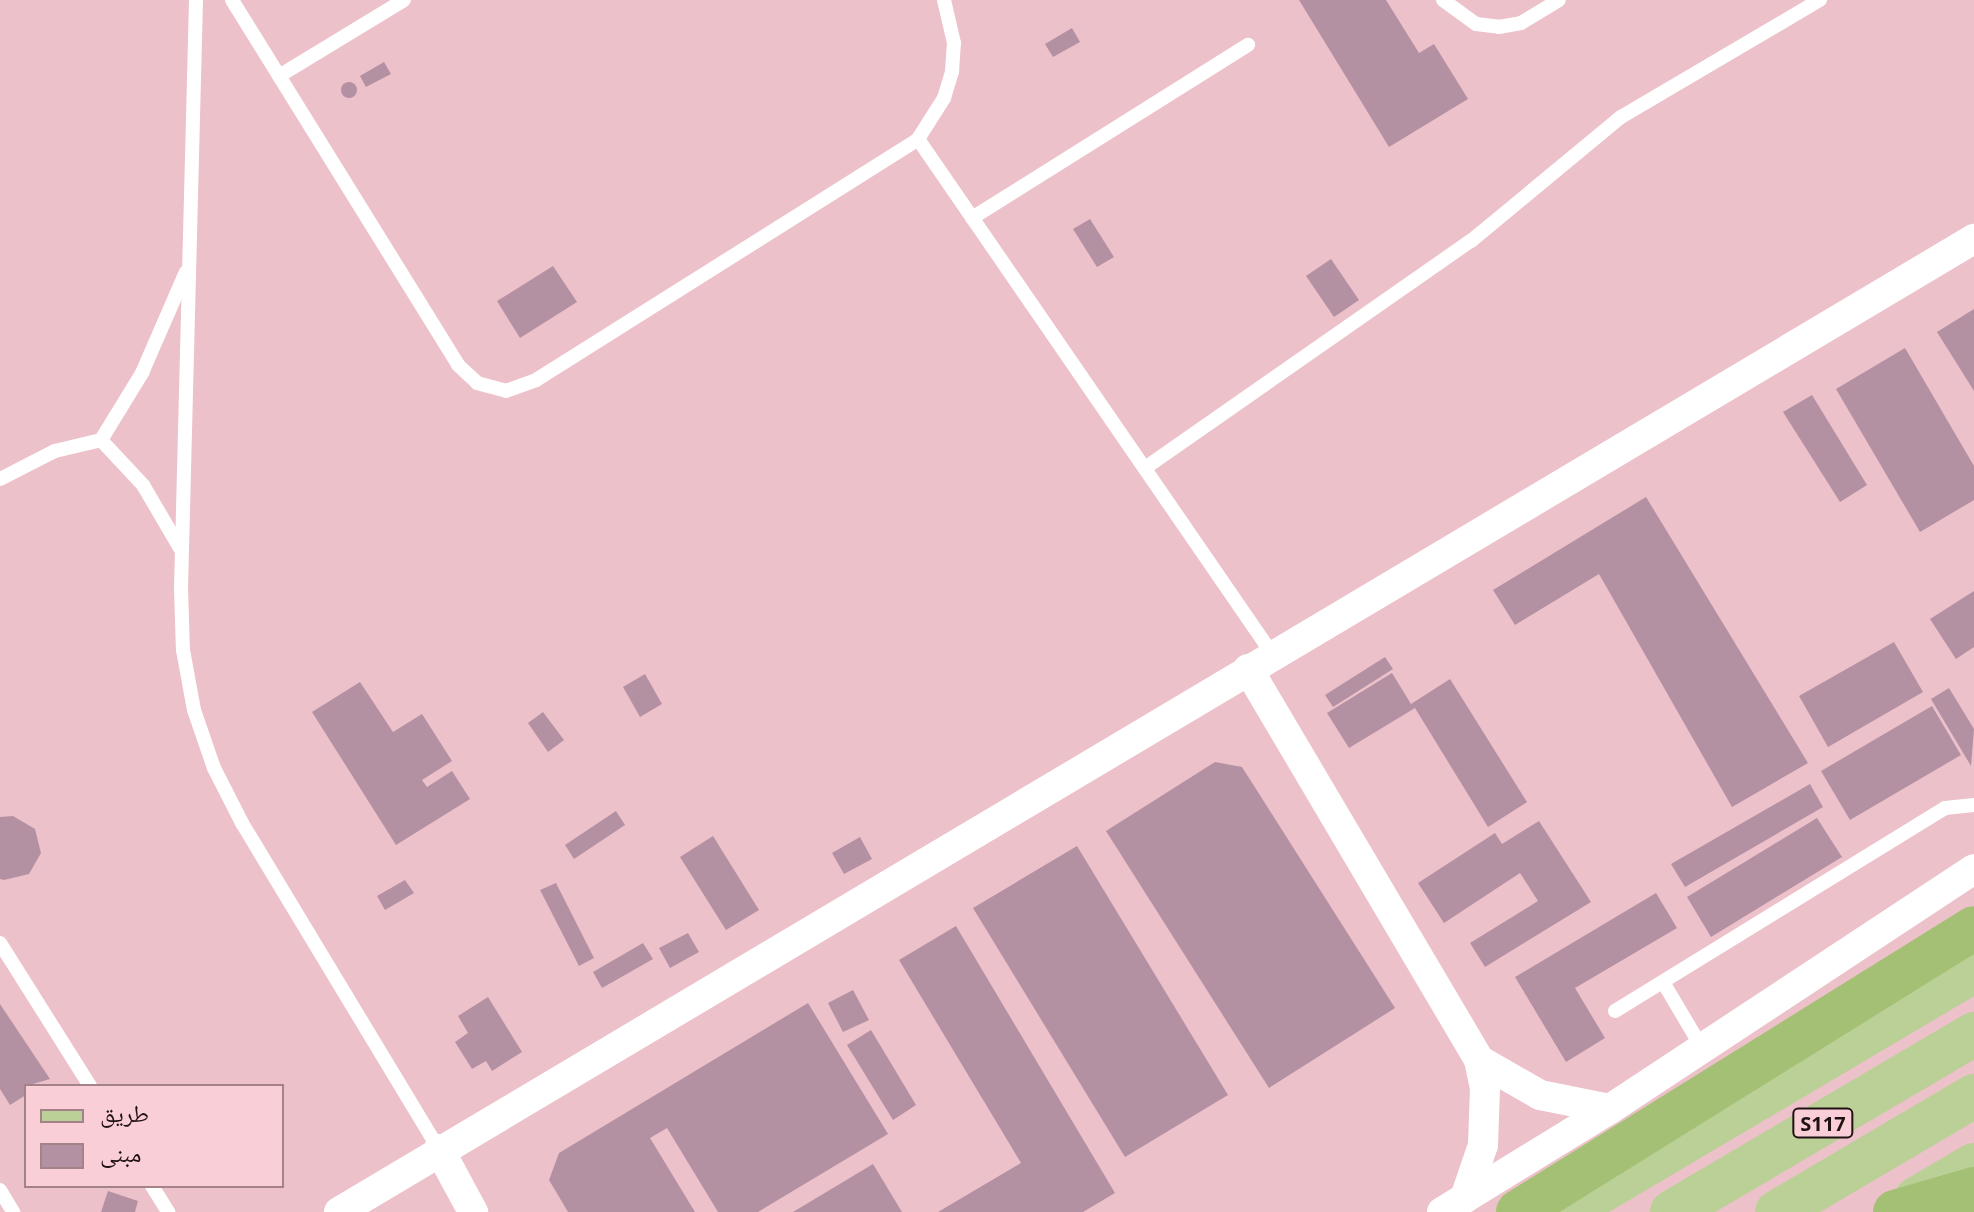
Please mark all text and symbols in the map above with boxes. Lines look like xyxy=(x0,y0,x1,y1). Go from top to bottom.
legend xyxy=(24,1084,284,1188)
text: طريق xyxy=(100,1096,149,1129)
road number: S117 xyxy=(1791,1107,1855,1139)
text: مبنى xyxy=(100,1136,141,1169)

